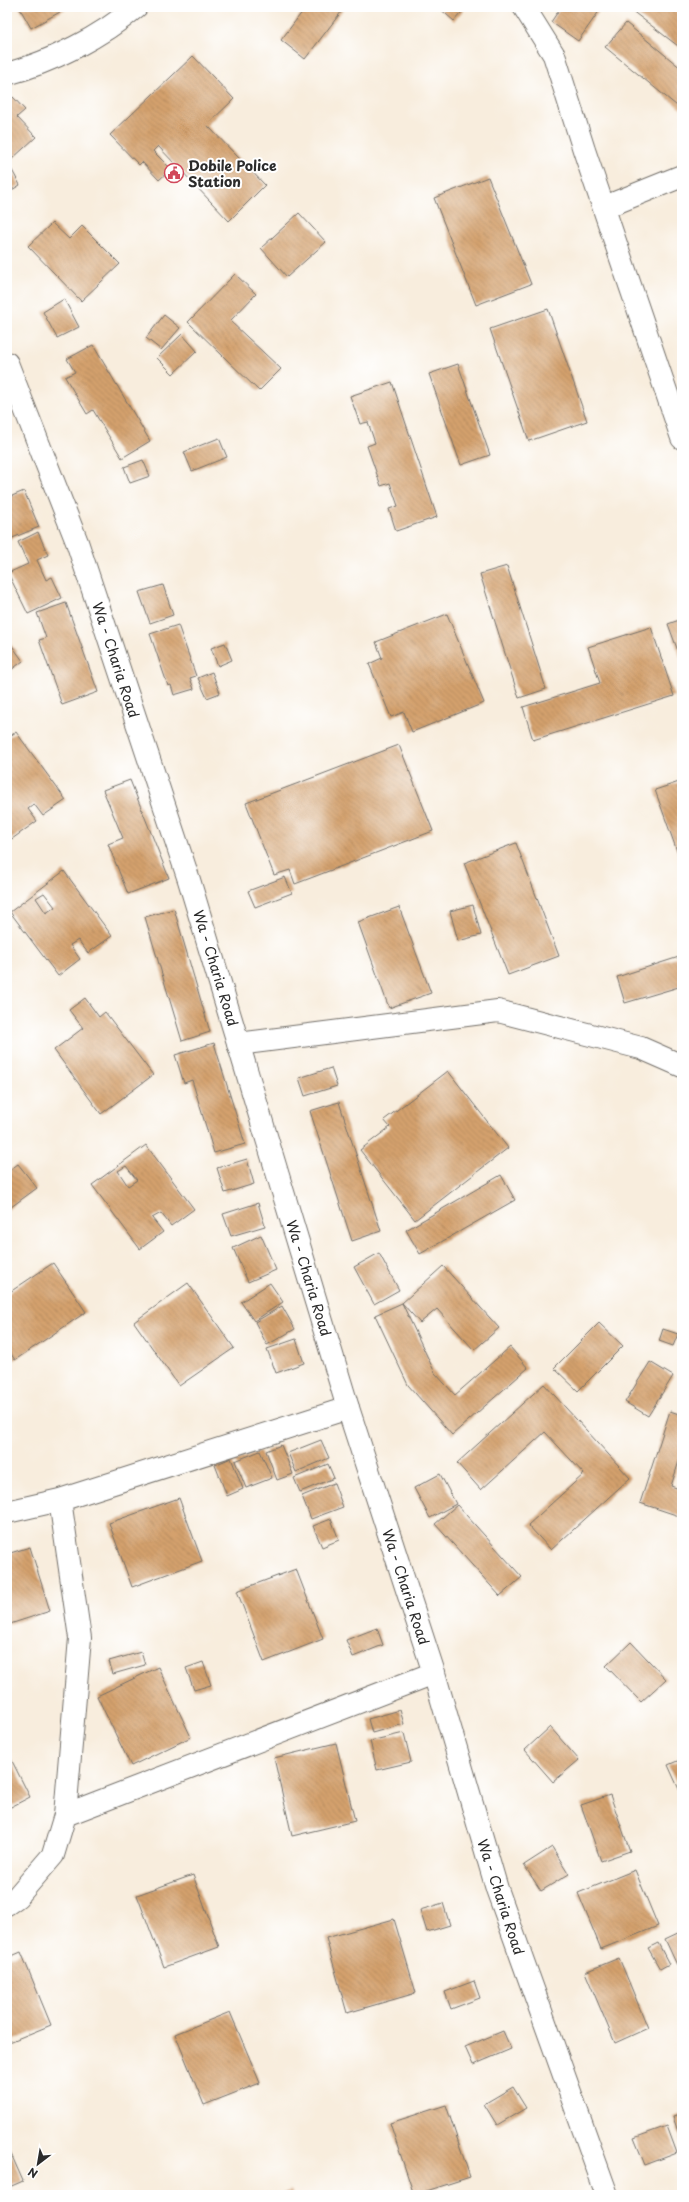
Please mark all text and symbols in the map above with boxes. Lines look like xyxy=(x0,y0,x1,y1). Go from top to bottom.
place label: Dobile Police Station xyxy=(188,155,277,192)
public building icon: Dobile Police Station xyxy=(163,162,185,184)
street label: Wa - Charia Road xyxy=(87,599,145,721)
street label: Wa - Charia Road xyxy=(188,907,244,1029)
street label: Wa - Charia Road xyxy=(281,1217,337,1339)
street label: Wa - Charia Road xyxy=(377,1526,435,1648)
street label: Wa - Charia Road xyxy=(472,1836,530,1958)
north arrow xyxy=(18,2144,58,2184)
text: N xyxy=(24,2163,41,2183)

